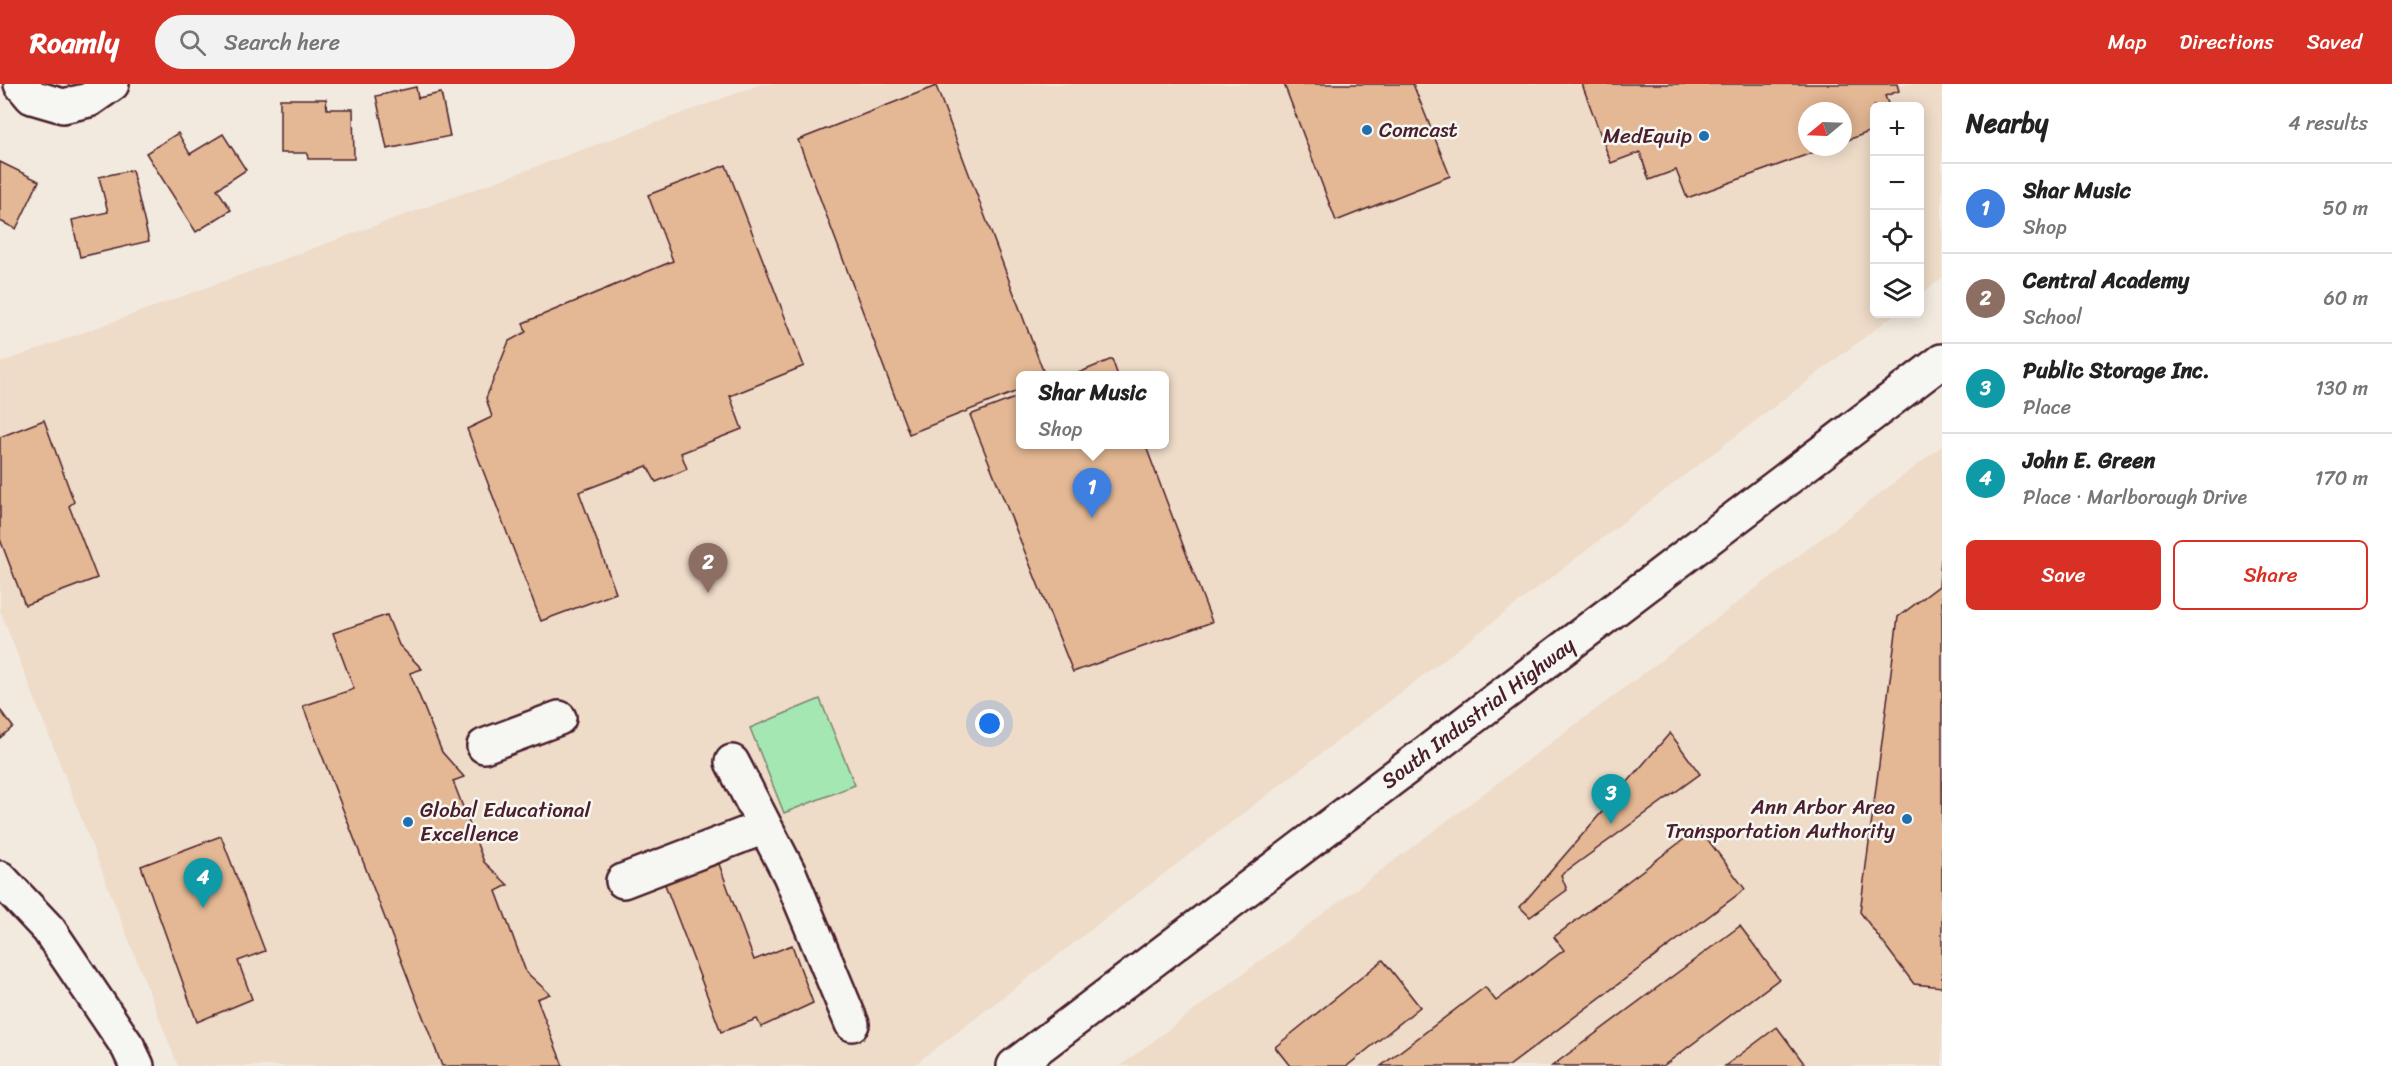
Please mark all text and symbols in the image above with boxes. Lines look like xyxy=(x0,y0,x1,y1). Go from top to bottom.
search box xyxy=(155,15,575,69)
text: Roamly xyxy=(30,18,119,67)
text: Search here xyxy=(224,23,340,62)
text: Map xyxy=(2108,23,2146,61)
text: Directions xyxy=(2179,23,2274,61)
text: Saved xyxy=(2307,23,2362,61)
icon: search xyxy=(176,26,209,59)
text: Nearby xyxy=(1966,100,2048,146)
north arrow xyxy=(1798,102,1852,156)
map controls xyxy=(1870,102,1924,318)
button: + xyxy=(1870,102,1924,156)
text: 4 results xyxy=(2288,106,2368,141)
place label: Comcast xyxy=(1379,111,1458,149)
place label: MedEquip xyxy=(1603,117,1692,155)
marker: Comcast xyxy=(1360,123,1374,137)
marker: MedEquip xyxy=(1697,129,1711,143)
button: − xyxy=(1870,156,1924,210)
text: Shar Music xyxy=(2023,171,2131,210)
text: 1 xyxy=(1981,191,1990,226)
text: 50 m xyxy=(2323,191,2368,226)
button: locate xyxy=(1870,210,1924,264)
text: Shop xyxy=(2023,210,2067,245)
text: Central Academy xyxy=(2023,261,2189,300)
button: layers xyxy=(1870,264,1924,318)
text: 2 xyxy=(1980,281,1991,316)
text: 60 m xyxy=(2323,281,2368,316)
text: School xyxy=(2023,300,2082,335)
text: Public Storage Inc. xyxy=(2023,351,2210,390)
popup xyxy=(1016,371,1169,449)
text: 3 xyxy=(1980,371,1991,406)
text: 130 m xyxy=(2315,371,2368,406)
text: Shar Music xyxy=(1039,373,1146,412)
text: Place xyxy=(2023,390,2071,425)
text: Shop xyxy=(1039,412,1082,447)
text: John E. Green xyxy=(2023,441,2155,480)
text: 4 xyxy=(1979,461,1992,496)
text: 170 m xyxy=(2315,461,2368,496)
pin: 1 xyxy=(1072,468,1112,518)
text: Place · Marlborough Drive xyxy=(2023,480,2247,515)
button: Save xyxy=(1966,540,2161,610)
button: Share xyxy=(2173,540,2368,610)
pin: 2 xyxy=(688,544,728,593)
street label: South Industrial Highway xyxy=(1373,627,1584,799)
your location xyxy=(975,709,1004,738)
pin: 3 xyxy=(1592,774,1630,824)
place label: Ann Arbor Area Transportation Authority xyxy=(1665,788,1895,850)
place label: Global Educational Excellence xyxy=(420,791,591,853)
marker: Ann Arbor Area Transportation Authority xyxy=(1900,812,1914,826)
marker: Global Educational Excellence xyxy=(401,815,415,829)
pin: 4 xyxy=(184,858,222,908)

